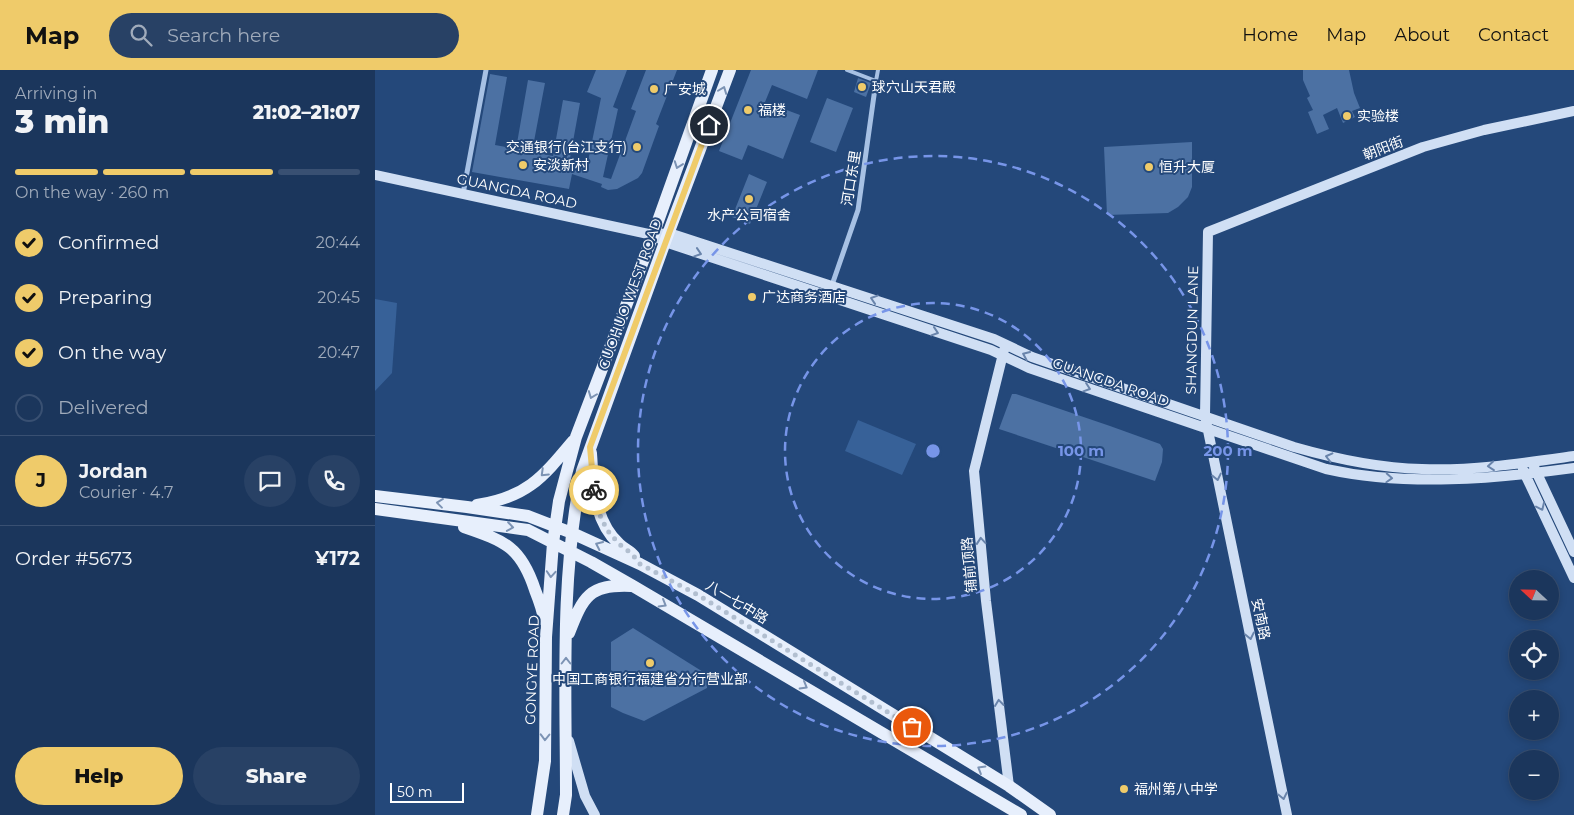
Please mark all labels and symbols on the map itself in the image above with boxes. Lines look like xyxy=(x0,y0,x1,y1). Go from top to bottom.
place label: 球穴山天君殿 xyxy=(872,78,956,96)
place label: 广安城 xyxy=(664,80,706,98)
marker: 球穴山天君殿 xyxy=(856,81,868,93)
marker: 广安城 xyxy=(648,83,660,95)
one-way arrow xyxy=(717,86,727,95)
place label: 福楼 xyxy=(758,101,786,119)
pin xyxy=(688,104,730,146)
marker: 福楼 xyxy=(742,104,754,116)
place label: 实验楼 xyxy=(1357,107,1399,125)
marker: 实验楼 xyxy=(1341,110,1353,122)
street label: 朝阳街 xyxy=(1360,132,1406,164)
place label: 交通银行(台江支行) xyxy=(506,138,627,156)
marker: 交通银行(台江支行) xyxy=(631,141,643,153)
street label: 河口东里 xyxy=(838,149,864,207)
place label: 安淡新村 xyxy=(533,156,589,174)
place label: 恒升大厦 xyxy=(1159,158,1215,176)
marker: 安淡新村 xyxy=(517,159,529,171)
one-way arrow xyxy=(674,161,684,169)
marker: 恒升大厦 xyxy=(1143,161,1155,173)
street label: GUANGDA ROAD xyxy=(455,169,579,213)
marker: 水产公司宿舍 xyxy=(743,193,755,205)
place label: 水产公司宿舍 xyxy=(707,206,791,224)
street label: GUOHUO WEST ROAD xyxy=(594,216,666,372)
one-way arrow xyxy=(693,247,702,257)
street label: SHANGDUN LANE xyxy=(1182,265,1202,395)
place label: 广达商务酒店 xyxy=(762,288,846,306)
marker: 广达商务酒店 xyxy=(746,291,758,303)
one-way arrow xyxy=(870,295,879,305)
one-way arrow xyxy=(931,326,939,336)
one-way arrow xyxy=(1022,350,1031,361)
street label: GUANGDA ROAD xyxy=(1050,354,1172,410)
one-way arrow xyxy=(1082,383,1091,393)
one-way arrow xyxy=(588,390,598,399)
text: 100 m xyxy=(1058,441,1104,460)
text: 200 m xyxy=(1203,441,1253,460)
centre of rings xyxy=(924,442,942,460)
one-way arrow xyxy=(1325,452,1334,463)
one-way arrow xyxy=(1487,460,1495,471)
courier xyxy=(569,465,619,515)
one-way arrow xyxy=(541,467,550,476)
one-way arrow xyxy=(1385,472,1393,483)
one-way arrow xyxy=(1212,473,1222,482)
one-way arrow xyxy=(435,498,443,509)
one-way arrow xyxy=(1535,501,1545,510)
one-way arrow xyxy=(506,522,514,532)
street label: 铺前顶路 xyxy=(958,536,980,594)
one-way arrow xyxy=(975,537,986,545)
one-way arrow xyxy=(595,541,604,552)
north arrow xyxy=(1509,570,1559,620)
one-way arrow xyxy=(545,571,556,579)
street label: 八一七中路 xyxy=(702,576,772,628)
one-way arrow xyxy=(658,597,667,607)
street label: 安南路 xyxy=(1248,597,1274,641)
street label: GONGYE ROAD xyxy=(521,615,543,725)
one-way arrow xyxy=(1244,632,1255,641)
one-way arrow xyxy=(561,657,571,665)
marker: 中国工商银行福建省分行营业部 xyxy=(644,657,656,669)
place label: 中国工商银行福建省分行营业部 xyxy=(552,670,748,688)
one-way arrow xyxy=(798,680,807,690)
one-way arrow xyxy=(994,698,1005,706)
pin xyxy=(891,706,933,748)
one-way arrow xyxy=(540,733,550,741)
one-way arrow xyxy=(977,765,986,775)
scale bar xyxy=(390,780,464,803)
place label: 福州第八中学 xyxy=(1134,780,1218,798)
marker: 福州第八中学 xyxy=(1118,783,1130,795)
one-way arrow xyxy=(1277,791,1288,800)

